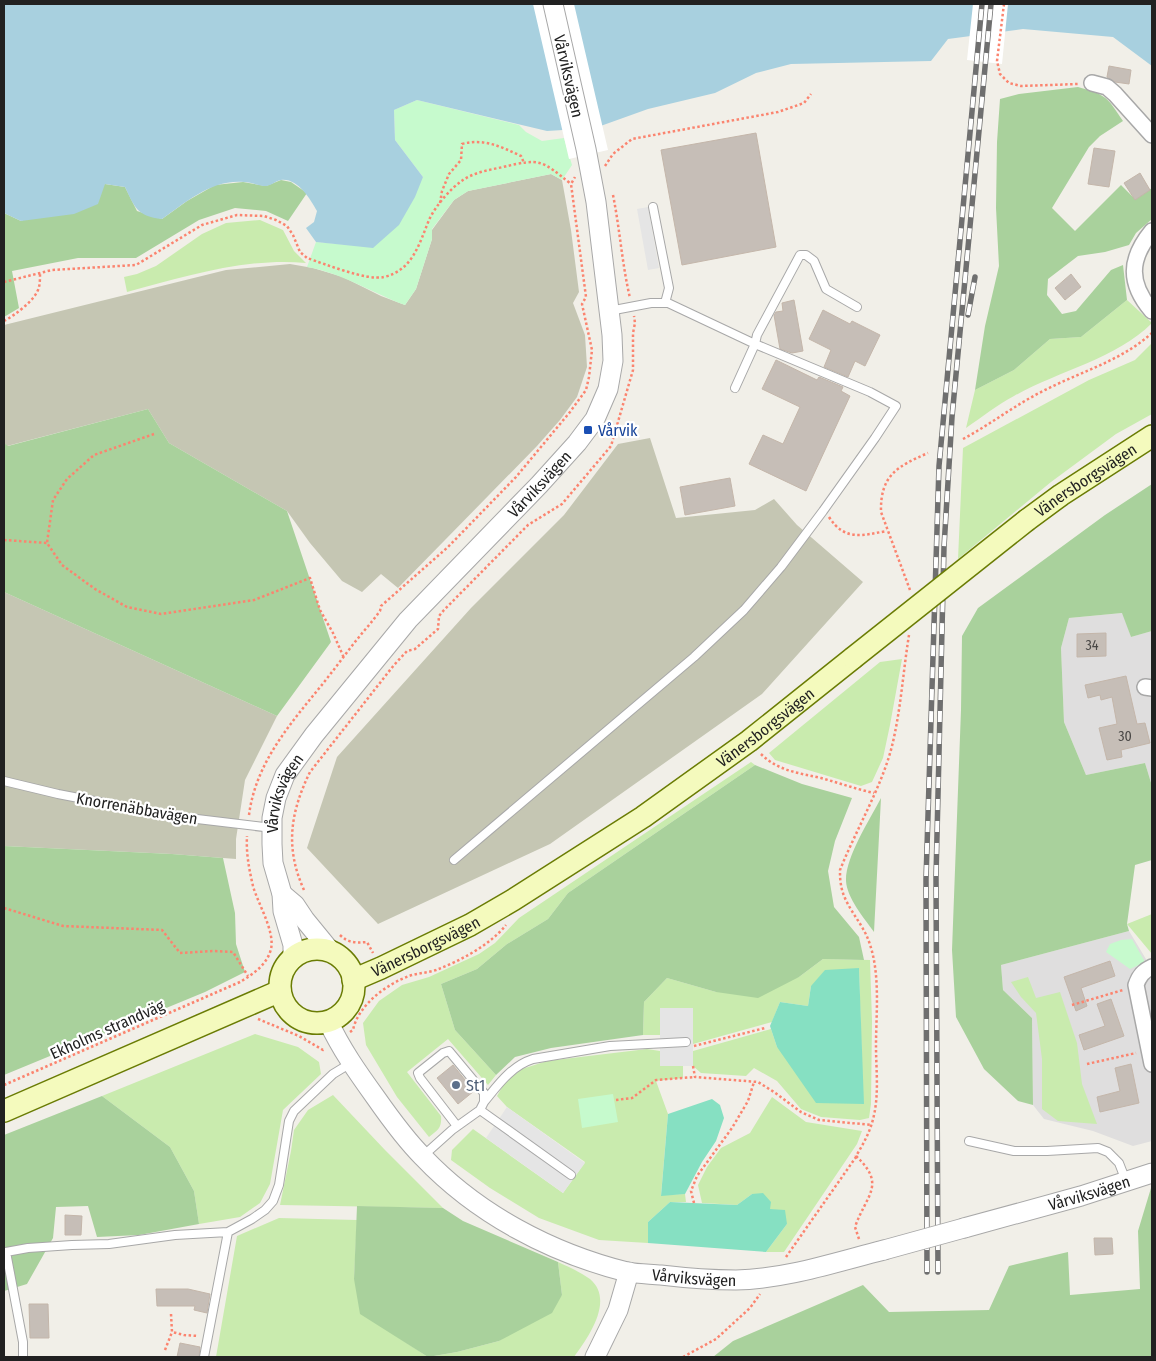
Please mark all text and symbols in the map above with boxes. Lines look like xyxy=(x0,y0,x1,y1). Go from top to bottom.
street label: Vårviksvägen xyxy=(550,33,587,119)
place label: Vårvik xyxy=(598,421,638,440)
marker: Vårvik xyxy=(582,424,594,436)
street label: Vänersborgsvägen xyxy=(1031,440,1140,521)
street label: Vårviksvägen xyxy=(504,447,575,521)
house number: 34 xyxy=(1085,637,1099,654)
street label: Vänersborgsvägen xyxy=(713,684,818,771)
house number: 30 xyxy=(1118,728,1132,745)
street label: Vårviksvägen xyxy=(263,750,307,833)
street label: Knorrenäbbavägen xyxy=(75,788,199,829)
street label: Vänersborgsvägen xyxy=(369,912,484,981)
street label: Ekholms strandväg xyxy=(47,996,168,1063)
place label: St1 xyxy=(466,1076,485,1095)
marker: St1 xyxy=(450,1079,462,1091)
street label: Vårviksvägen xyxy=(1046,1172,1132,1214)
street label: Vårviksvägen xyxy=(652,1265,736,1290)

